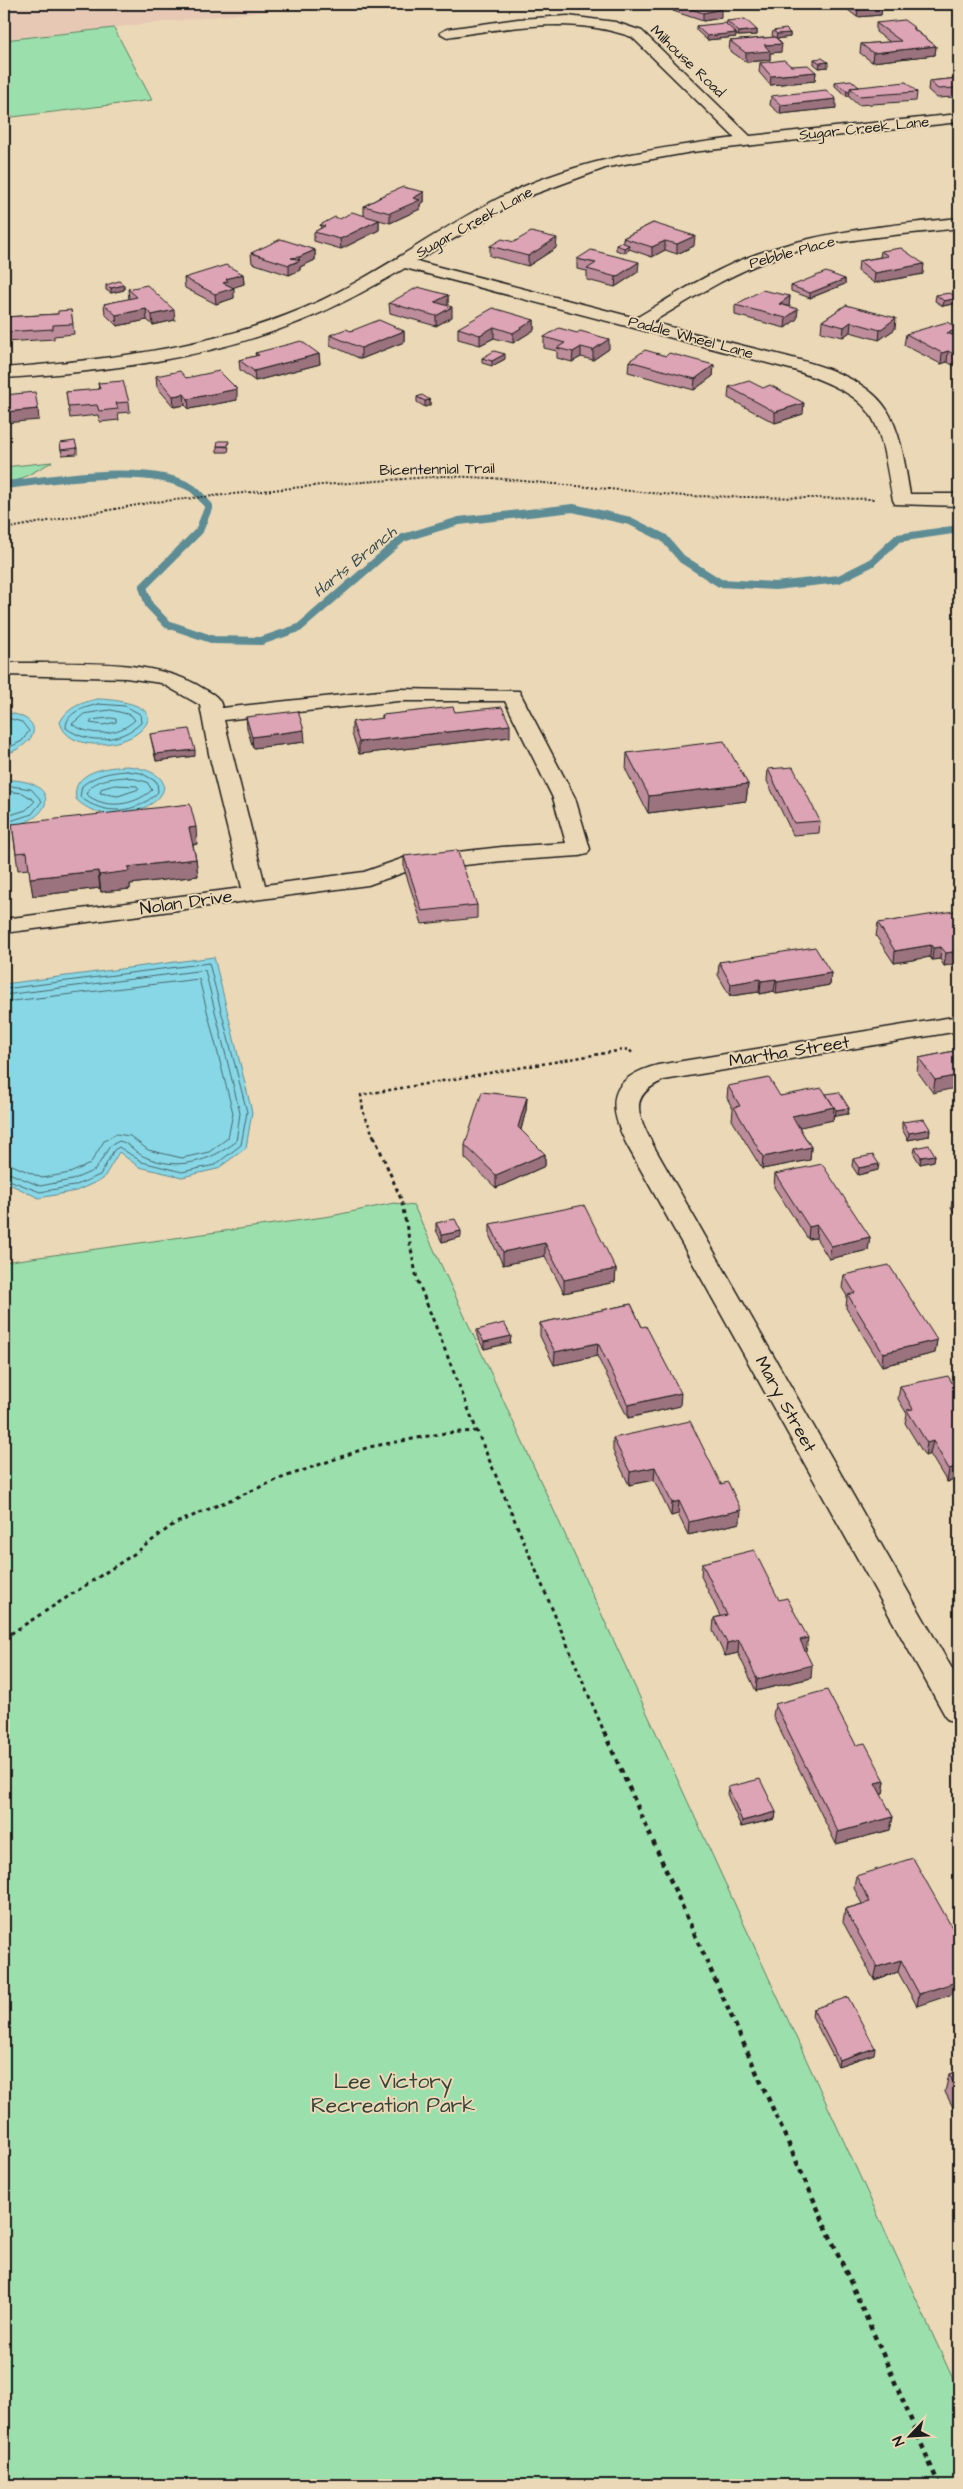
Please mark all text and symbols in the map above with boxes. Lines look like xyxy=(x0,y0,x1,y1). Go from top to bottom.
street label: Milhouse Road xyxy=(646,20,730,103)
street label: Sugar Creek Lane xyxy=(798,111,930,147)
street label: Sugar Creek Lane xyxy=(412,182,537,264)
street label: Pebble Place xyxy=(747,231,837,274)
street label: Paddle Wheel Lane xyxy=(626,311,756,364)
street label: Bicentennial Trail xyxy=(379,458,495,481)
water label: Harts Branch xyxy=(308,520,402,602)
street label: Nolan Drive xyxy=(138,884,234,921)
street label: Martha Street xyxy=(727,1029,852,1073)
street label: Mary Street xyxy=(748,1352,823,1458)
park label: Lee Victory Recreation Park xyxy=(311,2067,475,2120)
north arrow xyxy=(886,2412,936,2462)
text: N xyxy=(888,2433,910,2449)

